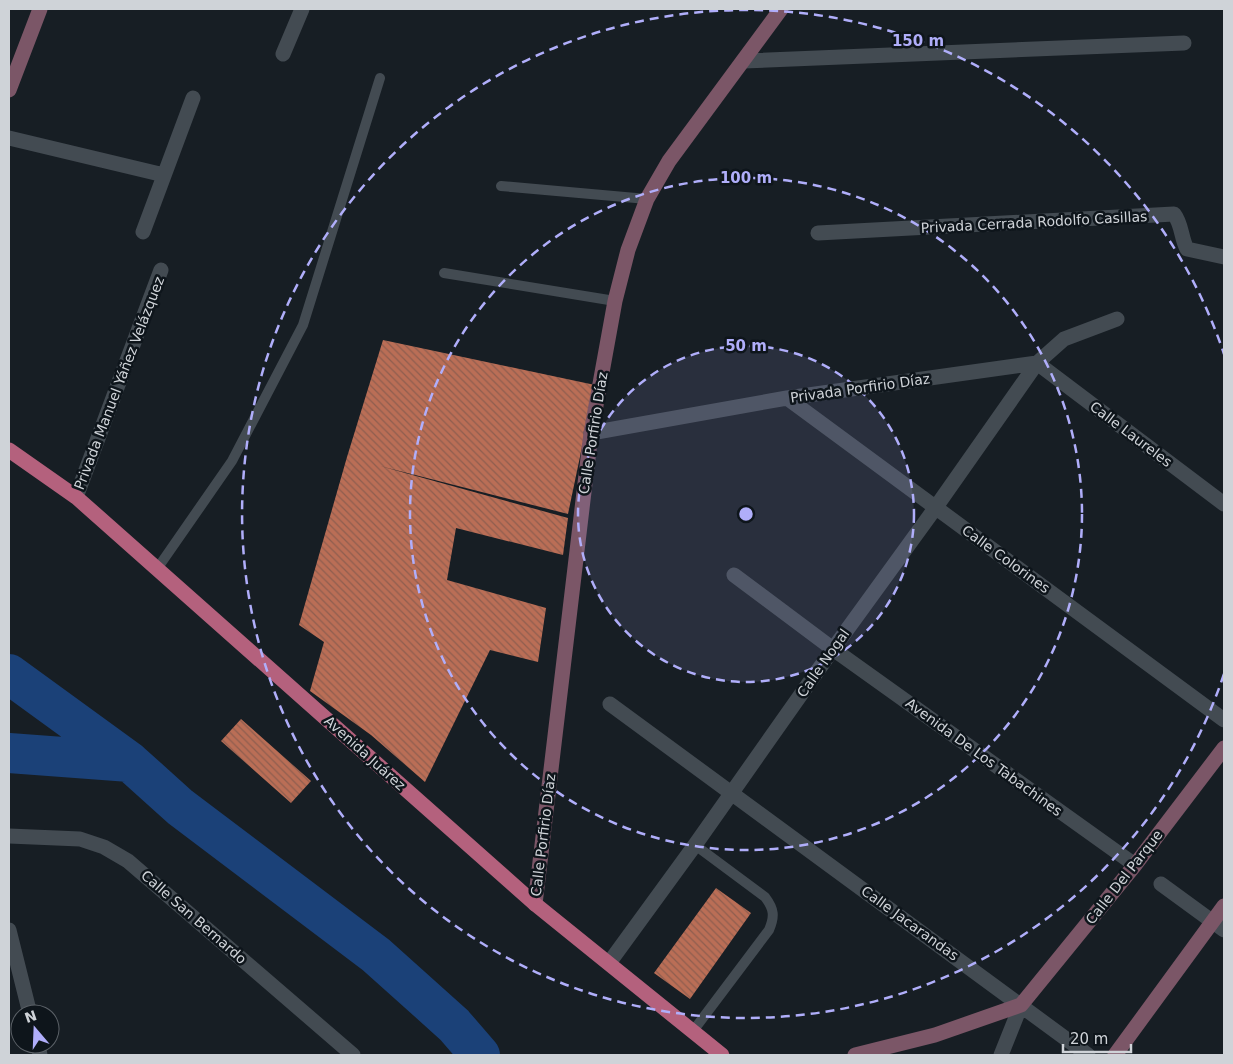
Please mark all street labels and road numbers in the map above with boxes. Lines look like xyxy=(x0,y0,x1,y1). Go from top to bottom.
street label: Privada Cerrada Rodolfo Casillas xyxy=(920,208,1148,236)
street label: Privada Manuel Yáñez Velázquez xyxy=(71,274,167,492)
street label: Privada Porfirio Díaz xyxy=(789,370,931,406)
street label: Calle Porfirio Díaz xyxy=(575,371,611,495)
street label: Calle Laureles xyxy=(1087,398,1175,470)
street label: Calle Colorines xyxy=(959,522,1053,596)
street label: Calle Nogal xyxy=(794,626,852,700)
street label: Avenida De Los Tabachines xyxy=(903,695,1065,819)
street label: Avenida Juárez xyxy=(321,712,409,794)
street label: Calle Porfirio Díaz xyxy=(528,773,558,897)
street label: Calle Del Parque xyxy=(1082,827,1166,927)
street label: Calle San Bernardo xyxy=(138,867,250,967)
street label: Calle Jacarandas xyxy=(858,882,962,964)

